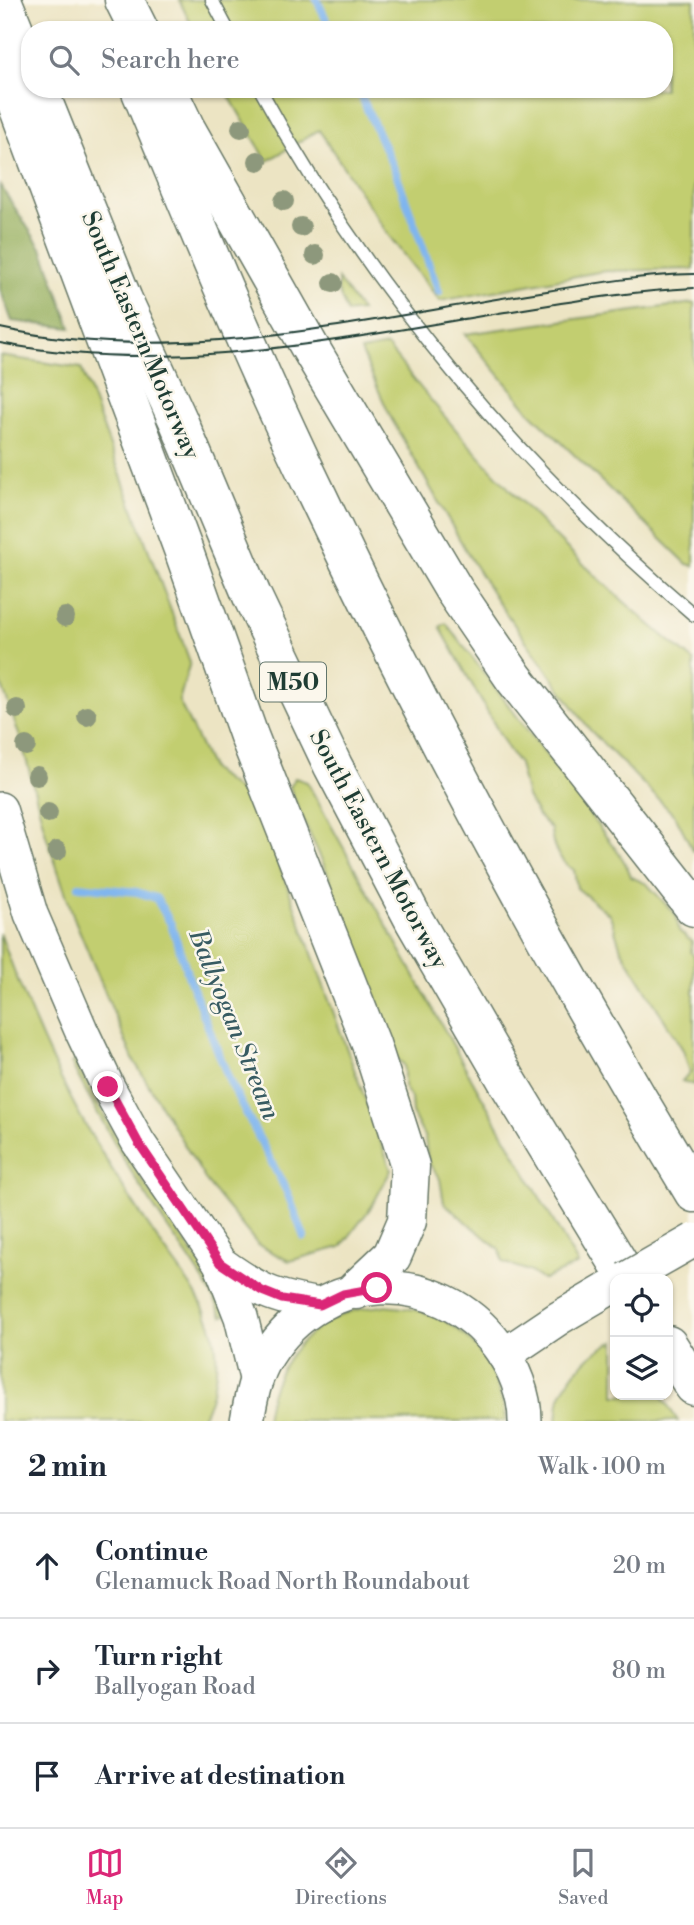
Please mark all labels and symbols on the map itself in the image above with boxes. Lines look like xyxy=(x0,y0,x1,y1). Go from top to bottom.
street label: South Eastern Motorway xyxy=(74,207,206,464)
road number: M50 xyxy=(260,662,326,702)
street label: South Eastern Motorway xyxy=(302,725,454,975)
water label: Ballyogan Stream xyxy=(181,923,287,1125)
route end xyxy=(92,1071,123,1102)
route start xyxy=(361,1272,392,1303)

